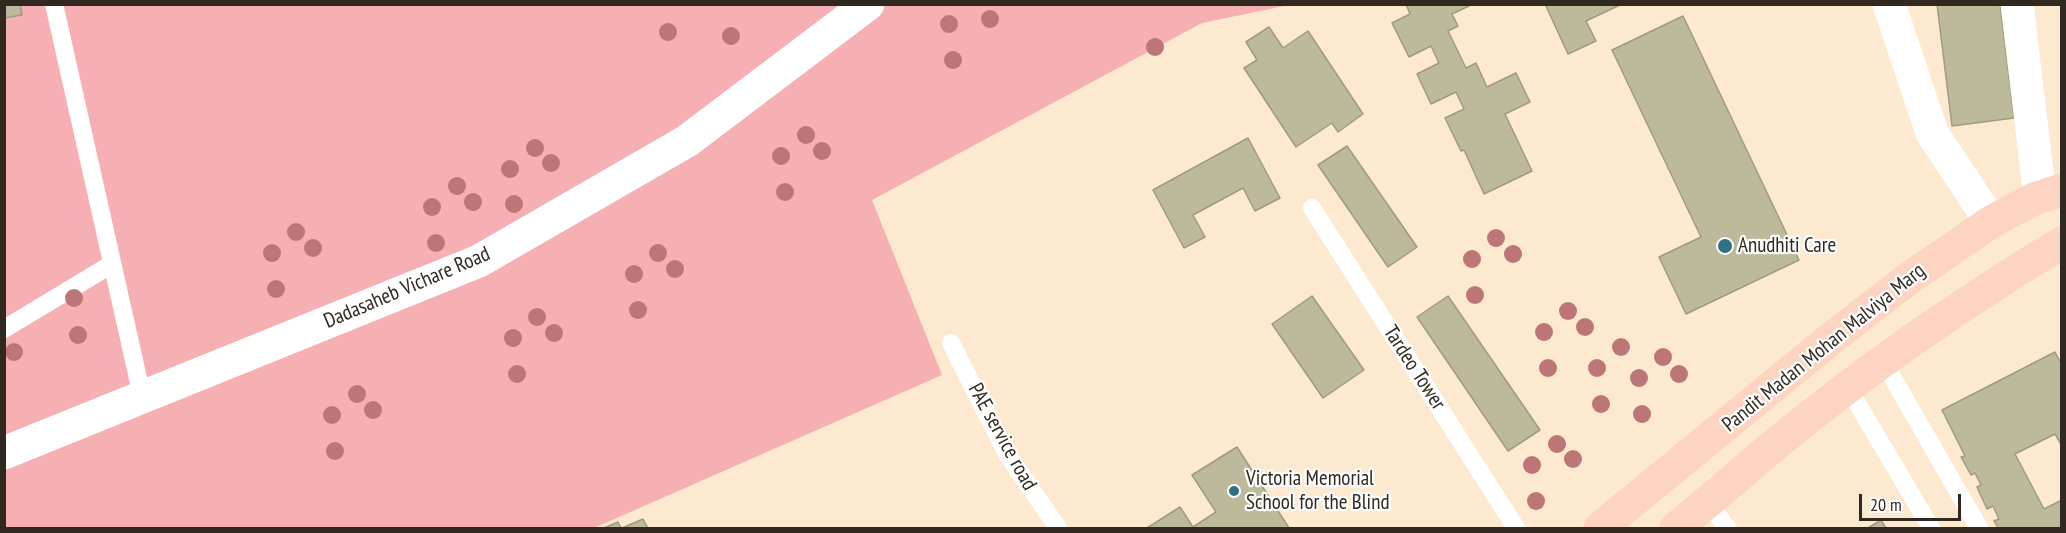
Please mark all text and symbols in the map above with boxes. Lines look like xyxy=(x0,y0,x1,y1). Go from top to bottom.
place label: Anudhiti Care xyxy=(1738,233,1836,259)
marker: Anudhiti Care xyxy=(1716,237,1734,255)
street label: Dadasaheb Vichare Road xyxy=(320,242,494,334)
street label: Pandit Madan Mohan Malviya Marg xyxy=(1717,258,1931,438)
street label: Tardeo Tower xyxy=(1377,321,1451,415)
street label: PAE service road xyxy=(962,379,1042,495)
place label: Victoria Memorial School for the Blind xyxy=(1246,466,1389,516)
scale bar xyxy=(1862,482,1964,520)
marker: Victoria Memorial School for the Blind xyxy=(1227,484,1241,498)
text: 20 m xyxy=(1870,493,1902,516)

